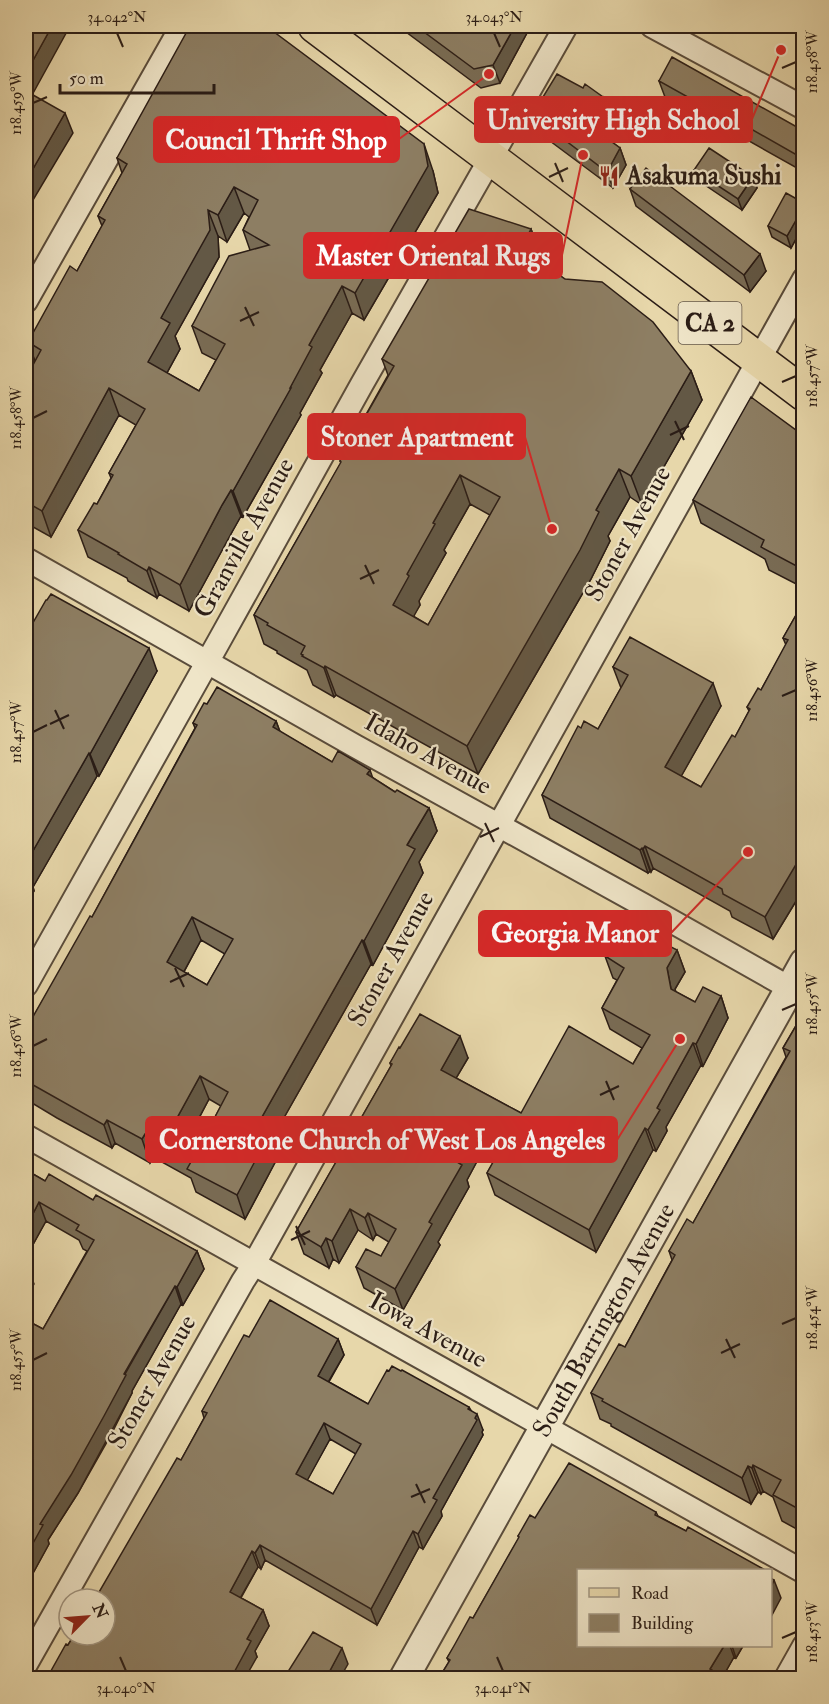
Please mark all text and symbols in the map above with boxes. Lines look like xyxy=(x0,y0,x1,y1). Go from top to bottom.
text: 34.042°N xyxy=(87,8,147,27)
text: 34.043°N xyxy=(465,8,523,27)
text: 118.458°W xyxy=(803,30,822,94)
scale bar xyxy=(60,57,214,95)
text: 50 m xyxy=(69,67,104,90)
text: 118.459°W xyxy=(7,70,26,135)
callout: University High School xyxy=(475,97,752,142)
text: University High School xyxy=(486,104,741,138)
callout: Council Thrift Shop xyxy=(154,117,399,162)
text: Council Thrift Shop xyxy=(165,124,387,158)
place label: Asakuma Sushi xyxy=(625,160,781,192)
restaurant icon: Asakuma Sushi xyxy=(597,164,621,188)
callout: Master Oriental Rugs xyxy=(304,233,562,278)
text: Master Oriental Rugs xyxy=(315,240,550,274)
road number: CA 2 xyxy=(678,302,742,344)
text: 118.457°W xyxy=(803,344,822,408)
text: 118.458°W xyxy=(7,386,26,450)
callout: Stoner Apartment xyxy=(308,414,525,459)
text: Stoner Apartment xyxy=(321,421,514,455)
street label: Granville Avenue xyxy=(187,452,301,624)
street label: Stoner Avenue xyxy=(578,461,678,607)
text: 118.456°W xyxy=(803,657,822,722)
text: 118.457°W xyxy=(7,700,26,764)
street label: Idaho Avenue xyxy=(359,706,497,802)
street label: Stoner Avenue xyxy=(341,886,441,1032)
callout: Georgia Manor xyxy=(479,911,671,956)
text: Georgia Manor xyxy=(491,917,660,951)
text: 118.455°W xyxy=(803,972,822,1035)
text: 118.456°W xyxy=(7,1013,26,1078)
callout: Cornerstone Church of West Los Angeles xyxy=(146,1117,617,1162)
text: Cornerstone Church of West Los Angeles xyxy=(159,1124,605,1158)
street label: South Barrington Avenue xyxy=(526,1197,682,1443)
street label: Iowa Avenue xyxy=(363,1285,493,1376)
text: 118.454°W xyxy=(803,1285,822,1350)
street label: Stoner Avenue xyxy=(101,1309,203,1455)
text: 118.455°W xyxy=(7,1328,26,1391)
legend xyxy=(577,1569,772,1647)
text: Road xyxy=(631,1582,669,1605)
north arrow xyxy=(57,1587,117,1647)
text: N xyxy=(87,1599,112,1622)
text: 118.453°W xyxy=(803,1600,822,1663)
text: Building xyxy=(631,1612,694,1635)
text: 34.040°N xyxy=(96,1679,156,1698)
text: 34.041°N xyxy=(475,1679,532,1698)

